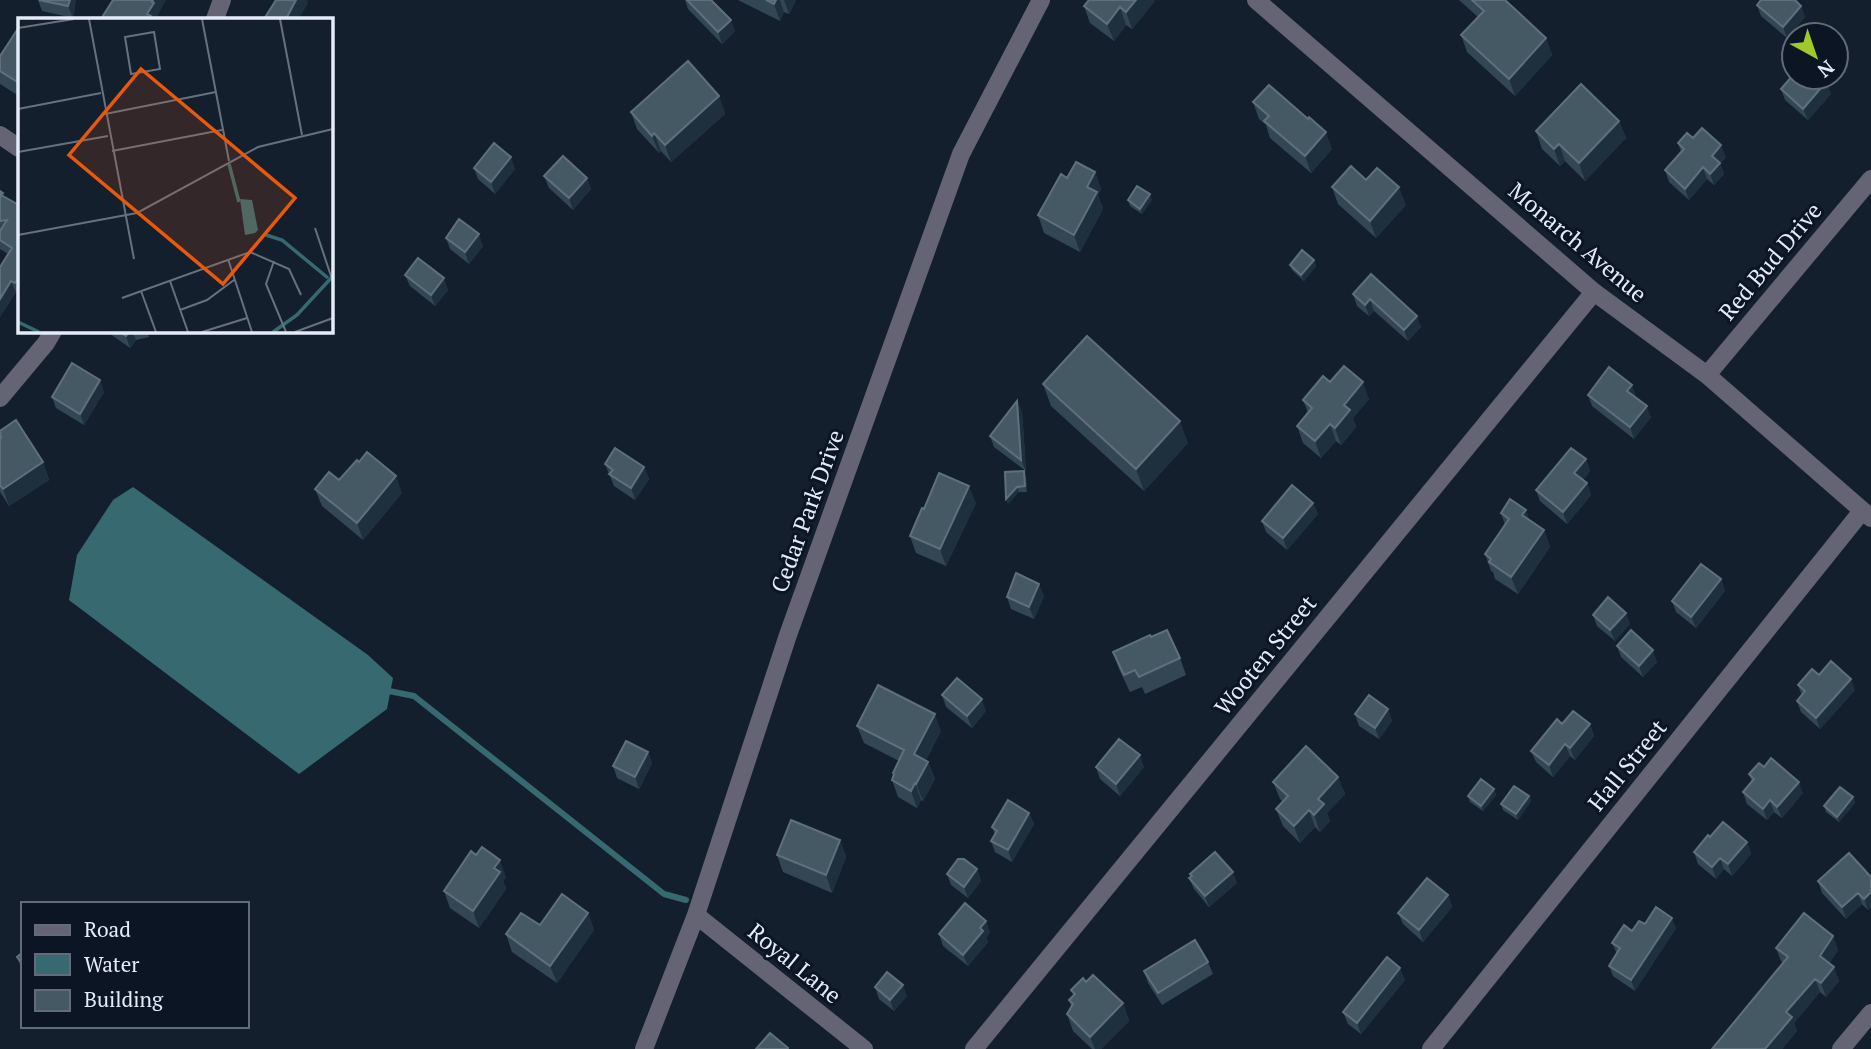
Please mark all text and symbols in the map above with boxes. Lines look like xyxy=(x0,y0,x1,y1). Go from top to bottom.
inset map xyxy=(18,18,332,332)
north arrow xyxy=(1780,21,1850,91)
text: N xyxy=(1812,55,1840,84)
street label: Monarch Avenue xyxy=(1502,175,1654,309)
street label: Red Bud Drive xyxy=(1712,196,1828,326)
street label: Cedar Park Drive xyxy=(763,425,851,597)
street label: Wooten Street xyxy=(1207,588,1323,721)
street label: Hall Street xyxy=(1581,712,1674,817)
legend xyxy=(21,902,248,1028)
text: Road xyxy=(84,915,131,943)
street label: Royal Lane xyxy=(742,916,848,1010)
text: Water xyxy=(84,950,139,978)
text: Building xyxy=(84,985,164,1013)

